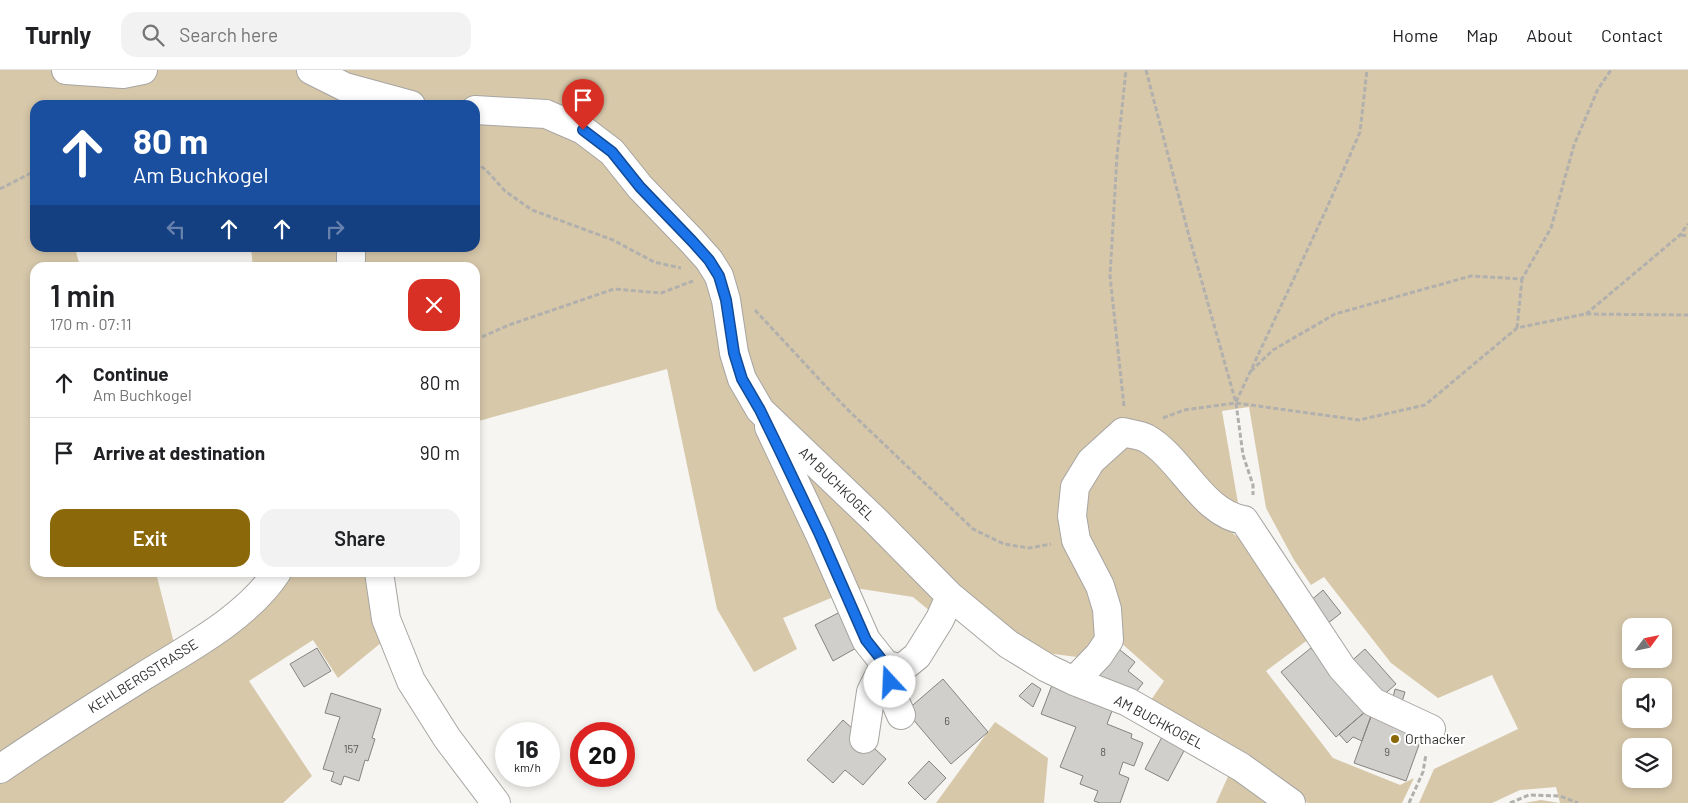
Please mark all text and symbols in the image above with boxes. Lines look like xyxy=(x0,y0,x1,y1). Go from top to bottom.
search box xyxy=(121,12,471,57)
text: Turnly xyxy=(25,20,91,49)
icon: search xyxy=(139,21,167,49)
text: Search here xyxy=(179,23,278,46)
text: Home xyxy=(1392,24,1438,46)
text: Map xyxy=(1466,24,1498,46)
text: About xyxy=(1526,24,1573,46)
text: Contact xyxy=(1601,24,1663,46)
pin xyxy=(562,79,604,130)
icon: arrive xyxy=(569,86,597,114)
text: 80 m xyxy=(133,119,208,161)
icon: ahead xyxy=(50,120,115,185)
text: Am Buchkogel xyxy=(133,161,269,187)
icon: left xyxy=(162,215,190,243)
icon: ahead xyxy=(215,215,243,243)
icon: ahead xyxy=(268,215,296,243)
icon: right xyxy=(321,215,349,243)
text: 1 min xyxy=(50,277,115,313)
button: close xyxy=(408,279,460,331)
text: 170 m · 07:11 xyxy=(50,314,132,333)
text: Continue xyxy=(93,362,169,385)
icon: ahead xyxy=(50,369,78,397)
text: 80 m xyxy=(420,371,460,394)
text: Am Buchkogel xyxy=(93,385,192,404)
icon: arrive xyxy=(50,439,78,467)
text: Arrive at destination xyxy=(93,441,265,464)
text: 90 m xyxy=(420,441,460,464)
street label: AM BUCHKOGEL xyxy=(796,443,879,524)
button: Exit xyxy=(50,509,250,567)
button: Share xyxy=(260,509,460,567)
north arrow xyxy=(1622,618,1672,668)
map controls xyxy=(1622,618,1672,788)
street label: KEHLBERGSTRASSE xyxy=(85,635,201,716)
position arrow xyxy=(863,655,915,707)
button: sound xyxy=(1622,678,1672,728)
street label: AM BUCHKOGEL xyxy=(1112,691,1207,752)
house number: 6 xyxy=(944,714,950,727)
speed limit sign: 20 xyxy=(570,722,635,787)
place label: Orthacker xyxy=(1405,730,1465,747)
text: 16 xyxy=(516,733,539,763)
marker: Orthacker xyxy=(1389,733,1401,745)
button: layers xyxy=(1622,738,1672,788)
house number: 157 xyxy=(344,742,358,755)
house number: 8 xyxy=(1100,745,1106,758)
house number: 9 xyxy=(1384,745,1390,758)
text: km/h xyxy=(514,760,541,774)

